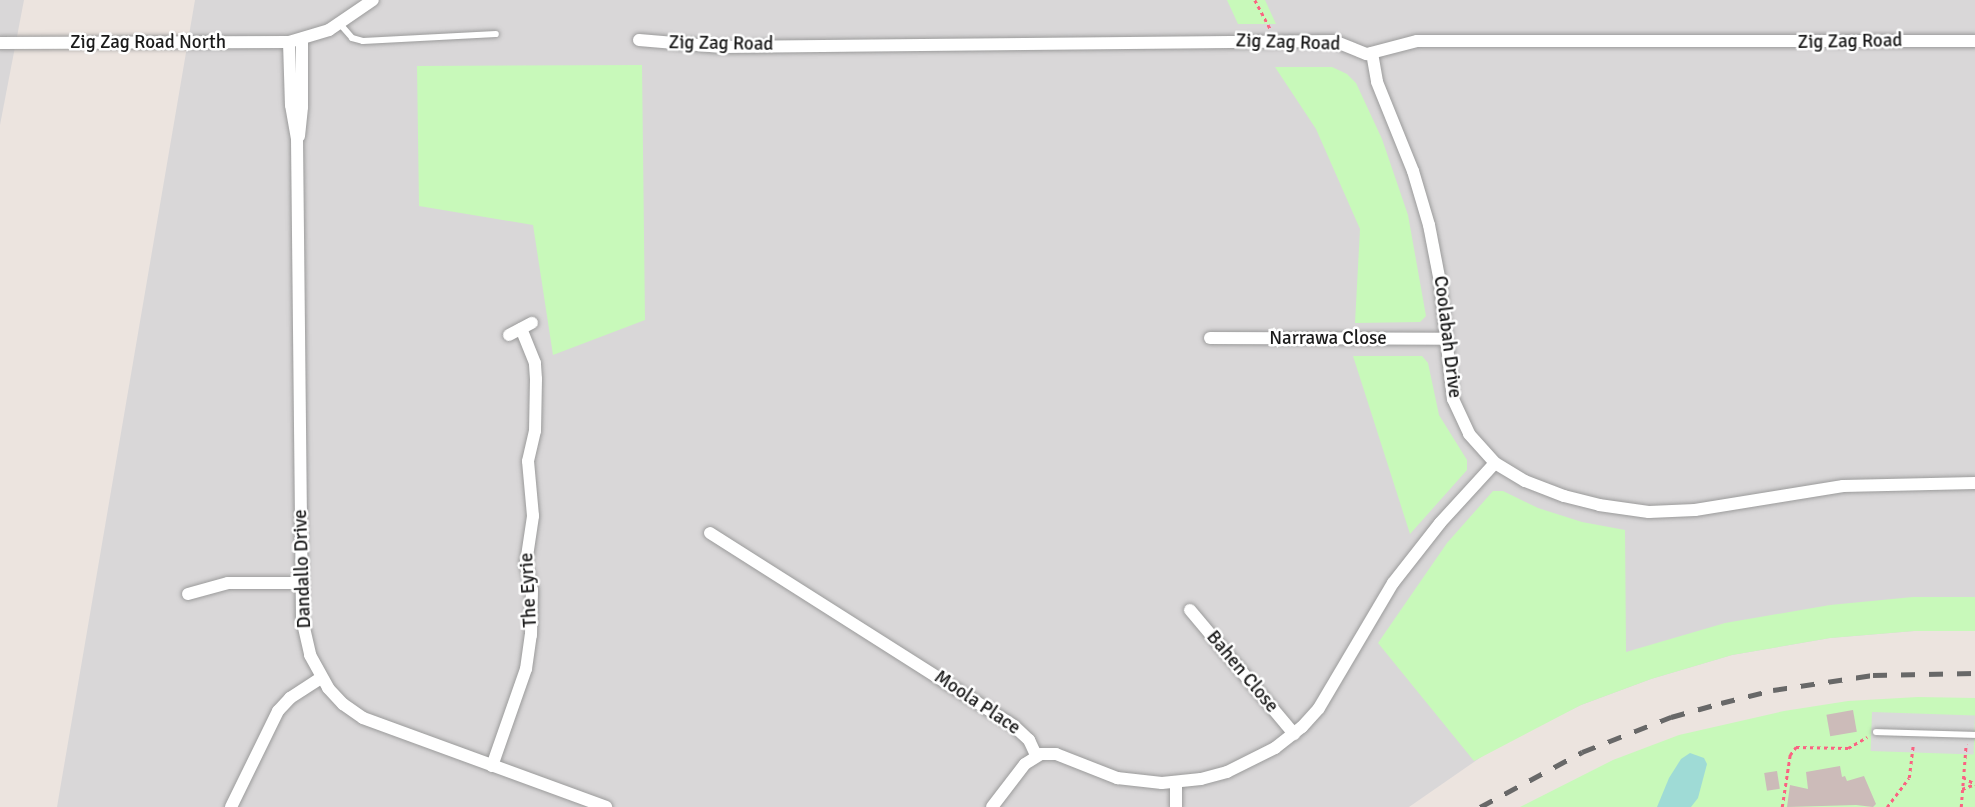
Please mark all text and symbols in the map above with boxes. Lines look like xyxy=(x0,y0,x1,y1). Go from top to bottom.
street label: Zig Zag Road xyxy=(1235,30,1341,56)
street label: Zig Zag Road xyxy=(1797,30,1903,54)
street label: Zig Zag Road North xyxy=(70,32,226,54)
street label: Zig Zag Road xyxy=(668,32,774,56)
street label: Coolabah Drive xyxy=(1428,275,1466,399)
street label: Narrawa Close xyxy=(1269,328,1387,350)
street label: Dandallo Drive xyxy=(290,509,316,629)
street label: The Eyrie xyxy=(516,552,542,628)
street label: Bahen Close xyxy=(1201,626,1283,718)
street label: Moola Place xyxy=(930,666,1024,740)

